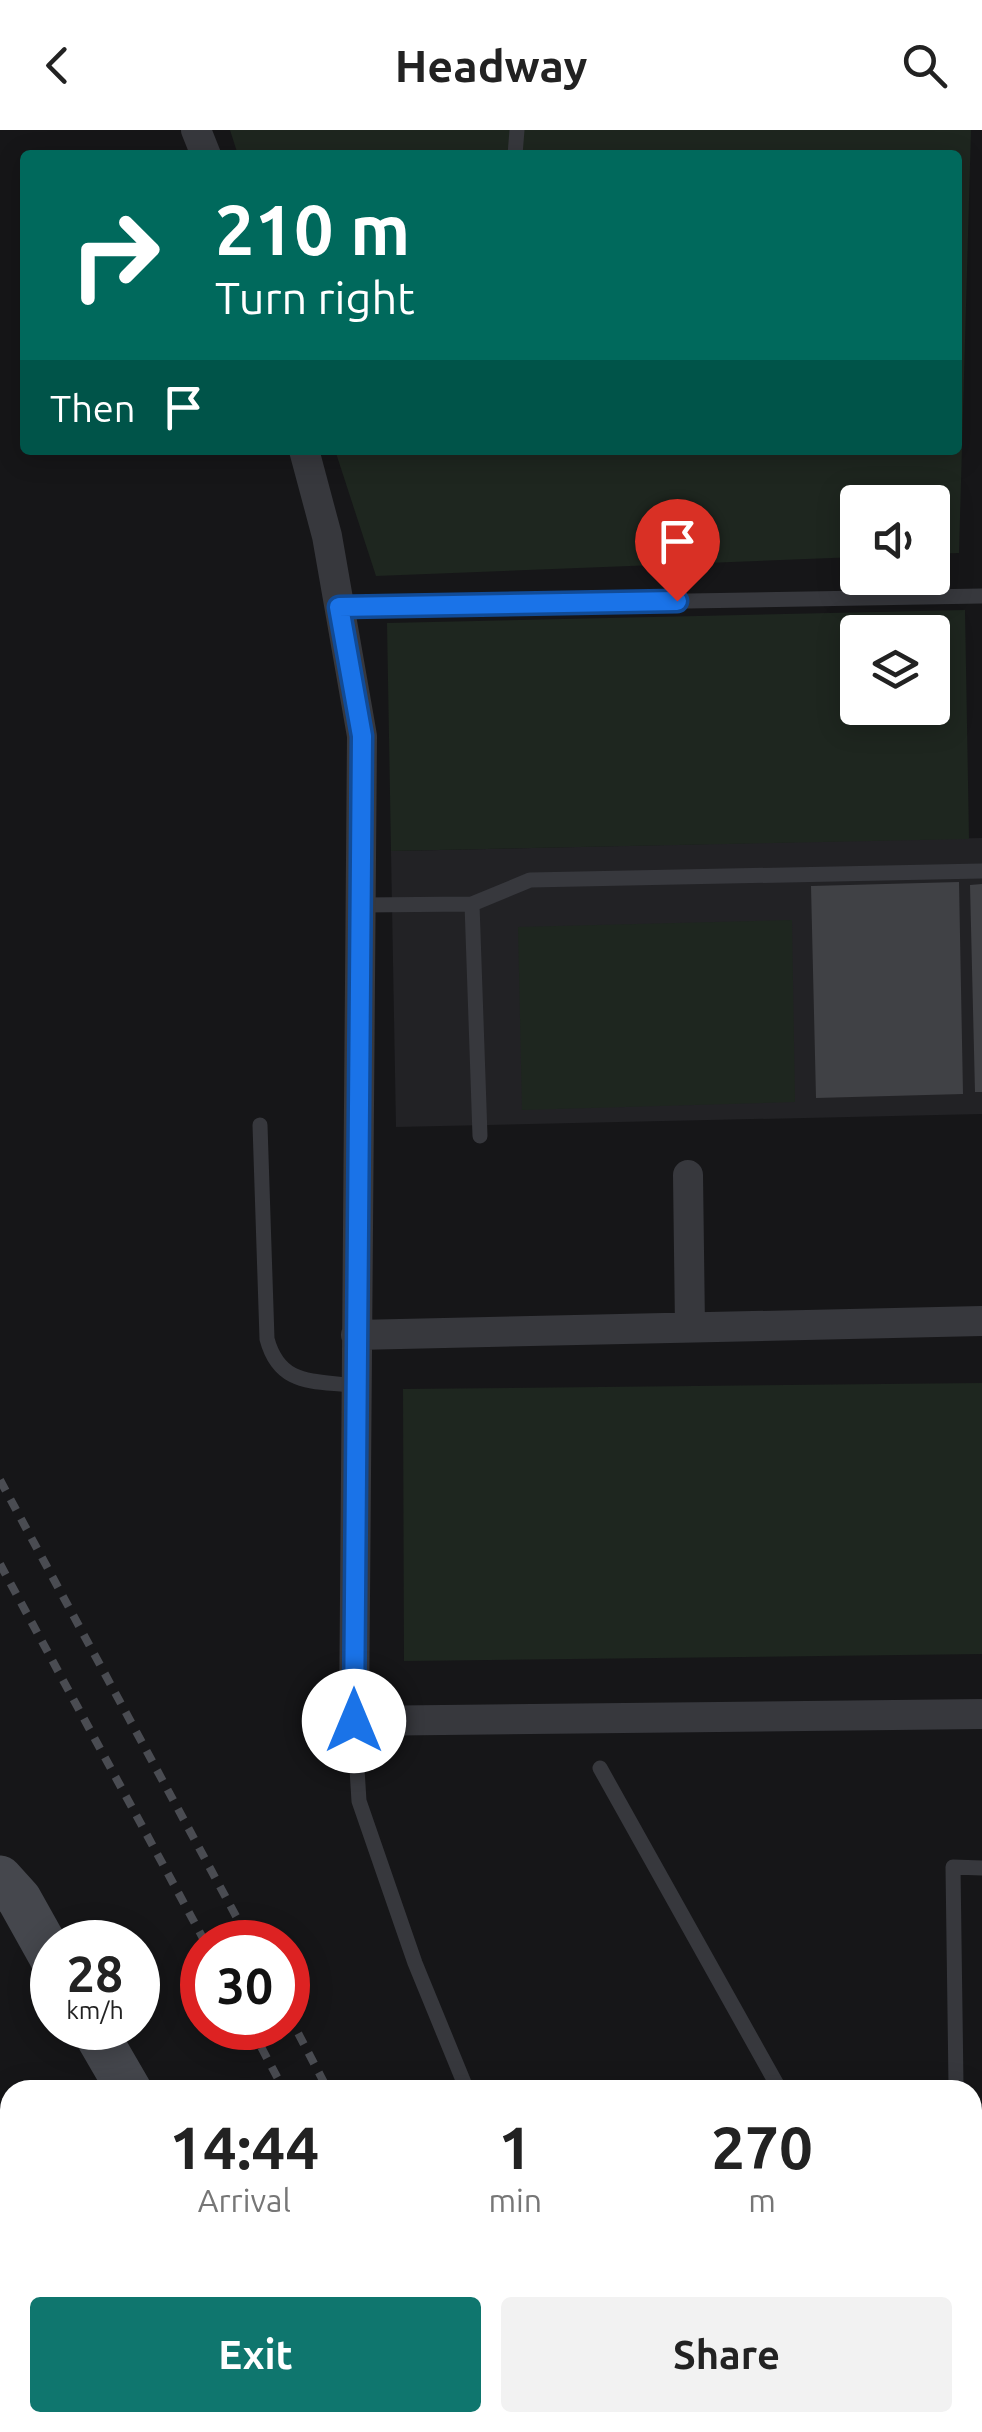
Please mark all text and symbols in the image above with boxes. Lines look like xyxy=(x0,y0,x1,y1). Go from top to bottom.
icon: back xyxy=(30,38,85,93)
icon: search xyxy=(897,38,952,93)
text: Headway xyxy=(395,40,587,91)
icon: right xyxy=(50,190,180,320)
text: 210 m xyxy=(215,190,410,268)
text: Turn right xyxy=(215,272,415,323)
icon: arrive xyxy=(156,380,211,435)
text: Then xyxy=(50,387,136,429)
map controls xyxy=(840,485,950,725)
button: sound xyxy=(840,485,950,595)
pin xyxy=(635,499,720,602)
icon: arrive xyxy=(650,514,705,569)
button: layers xyxy=(840,615,950,725)
position arrow xyxy=(302,1669,406,1773)
speed limit sign: 30 xyxy=(180,1920,310,2050)
text: 28 xyxy=(67,1945,123,2001)
text: km/h xyxy=(66,1996,124,2024)
text: 14:44 xyxy=(169,2113,319,2180)
text: 1 xyxy=(498,2113,532,2180)
text: 270 xyxy=(711,2113,813,2180)
text: Arrival xyxy=(198,2182,291,2218)
text: min xyxy=(488,2182,542,2218)
text: m xyxy=(748,2182,776,2218)
button: Exit xyxy=(30,2297,481,2412)
button: Share xyxy=(501,2297,952,2412)

